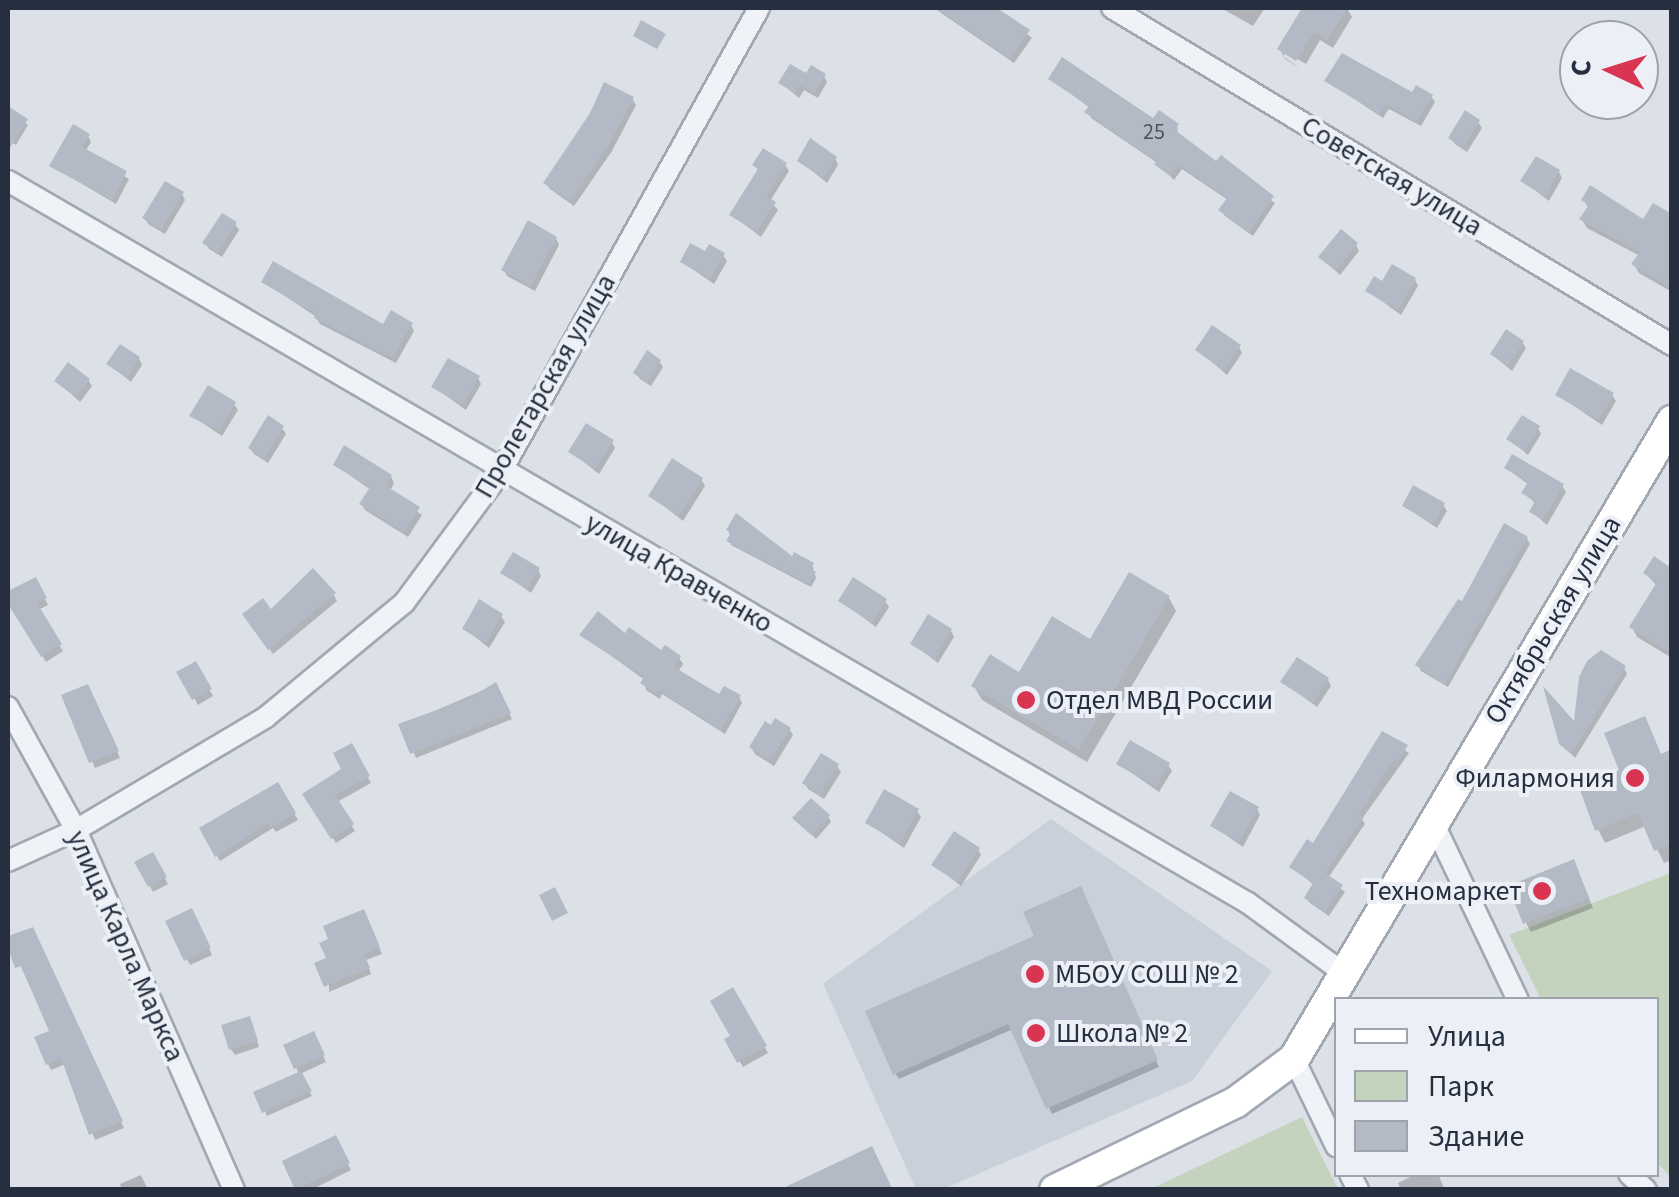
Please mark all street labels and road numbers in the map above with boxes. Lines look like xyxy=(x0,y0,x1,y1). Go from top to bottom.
street label: Советская улица xyxy=(1295,109,1489,243)
street label: Пролетарская улица xyxy=(467,268,623,504)
street label: улица Кравченко xyxy=(579,506,779,640)
street label: Октябрьская улица xyxy=(1478,510,1628,730)
street label: улица Карла Маркса xyxy=(60,825,192,1067)

